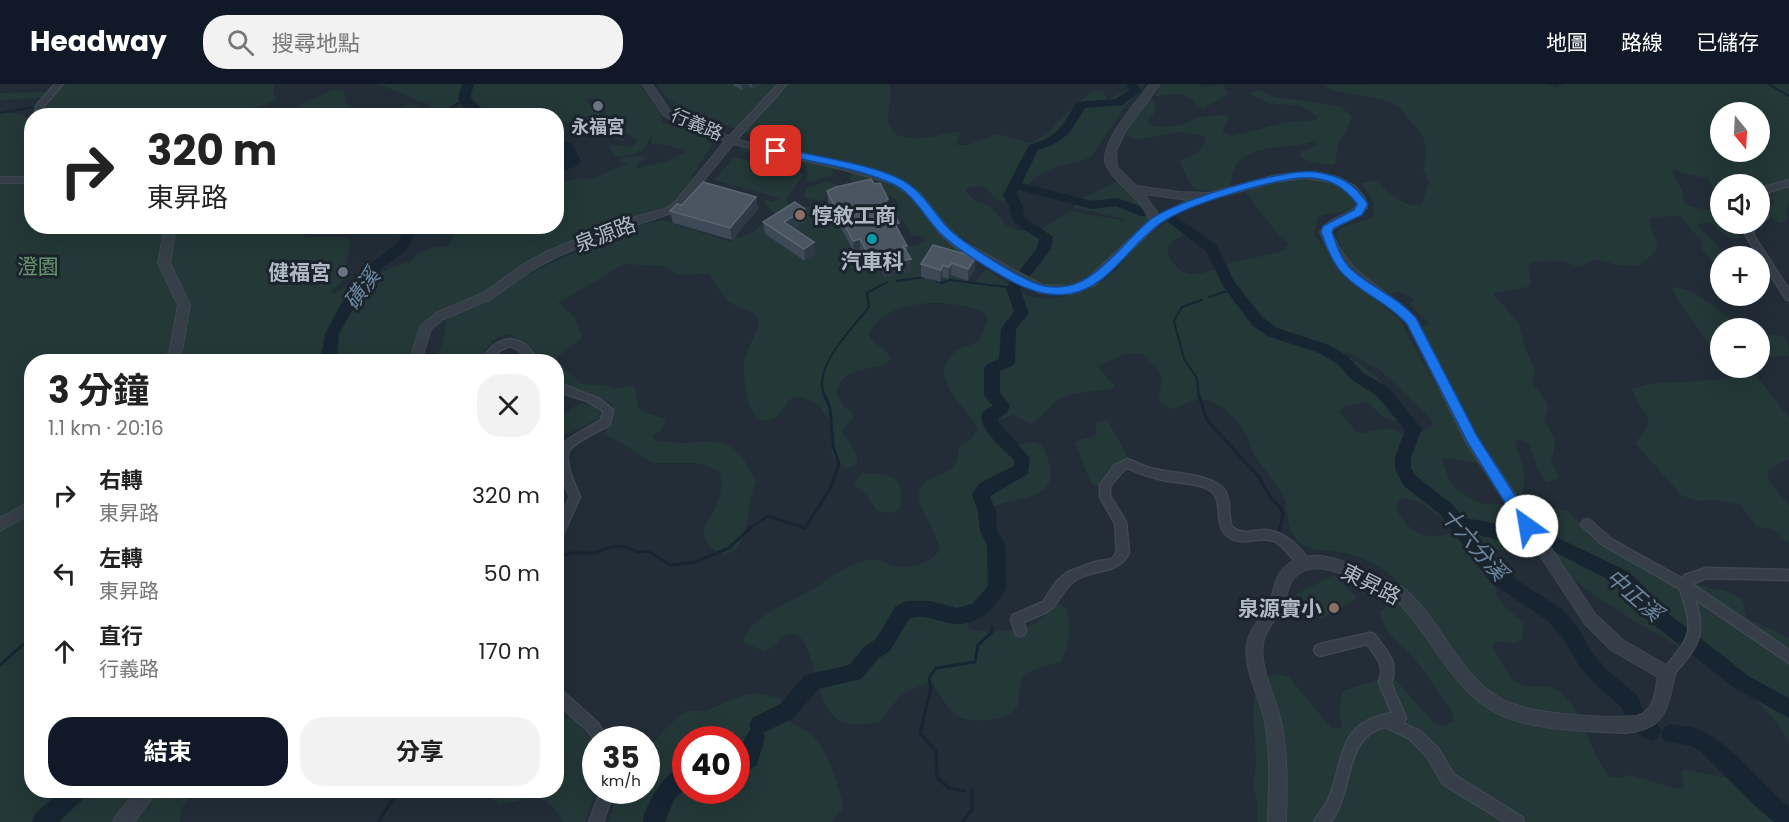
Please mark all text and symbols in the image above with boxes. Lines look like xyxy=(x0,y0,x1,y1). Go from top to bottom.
search box xyxy=(203,15,623,69)
text: Headway xyxy=(30,22,167,61)
icon: search xyxy=(224,26,257,59)
text: 搜尋地點 xyxy=(272,28,360,59)
text: 地圖 xyxy=(1546,28,1588,57)
text: 路線 xyxy=(1621,28,1663,57)
text: 已儲存 xyxy=(1696,28,1759,57)
marker: 永福宮 xyxy=(591,99,605,113)
street label: 行義路 xyxy=(667,102,727,146)
north arrow xyxy=(1710,102,1770,162)
map controls xyxy=(1710,102,1770,378)
place label: 永福宮 xyxy=(571,114,625,139)
text: 320 m xyxy=(147,121,277,180)
pin xyxy=(750,125,801,176)
icon: right xyxy=(48,132,126,210)
icon: arrive xyxy=(759,134,792,167)
button: sound xyxy=(1710,174,1770,234)
text: 東昇路 xyxy=(147,179,228,216)
place label: 惇敘工商 xyxy=(812,201,896,230)
marker: 惇敘工商 xyxy=(793,208,807,222)
street label: 泉源路 xyxy=(570,209,640,259)
marker: 汽車科 xyxy=(865,232,879,246)
button: + xyxy=(1710,246,1770,306)
place label: 汽車科 xyxy=(841,247,904,276)
park label: 澄園 xyxy=(17,252,59,281)
place label: 健福宮 xyxy=(268,258,331,287)
water label: 磺溪 xyxy=(337,260,389,316)
marker: 健福宮 xyxy=(336,265,350,279)
button: − xyxy=(1710,318,1770,378)
text: 3 分鐘 xyxy=(48,365,149,416)
button: close xyxy=(477,374,540,437)
text: 1.1 km · 20:16 xyxy=(48,414,164,442)
text: 右轉 xyxy=(99,465,143,496)
icon: right xyxy=(48,479,81,512)
text: 320 m xyxy=(472,480,540,511)
position arrow xyxy=(1495,494,1559,558)
text: 東昇路 xyxy=(99,499,159,527)
water label: 十六分溪 xyxy=(1433,501,1517,590)
text: 左轉 xyxy=(99,543,143,574)
icon: left xyxy=(48,557,81,590)
street label: 東昇路 xyxy=(1336,557,1406,611)
text: 50 m xyxy=(484,558,540,589)
water label: 中正溪 xyxy=(1599,562,1671,630)
text: 東昇路 xyxy=(99,577,159,605)
place label: 泉源實小 xyxy=(1238,594,1322,623)
marker: 泉源實小 xyxy=(1327,601,1341,615)
text: 直行 xyxy=(99,621,143,652)
icon: ahead xyxy=(48,635,81,668)
text: 170 m xyxy=(479,636,540,667)
text: 行義路 xyxy=(99,655,159,683)
button: 結束 xyxy=(48,717,288,786)
button: 分享 xyxy=(300,717,540,786)
speed limit sign: 40 xyxy=(672,726,750,804)
text: 35 xyxy=(602,736,640,779)
text: km/h xyxy=(601,770,641,791)

